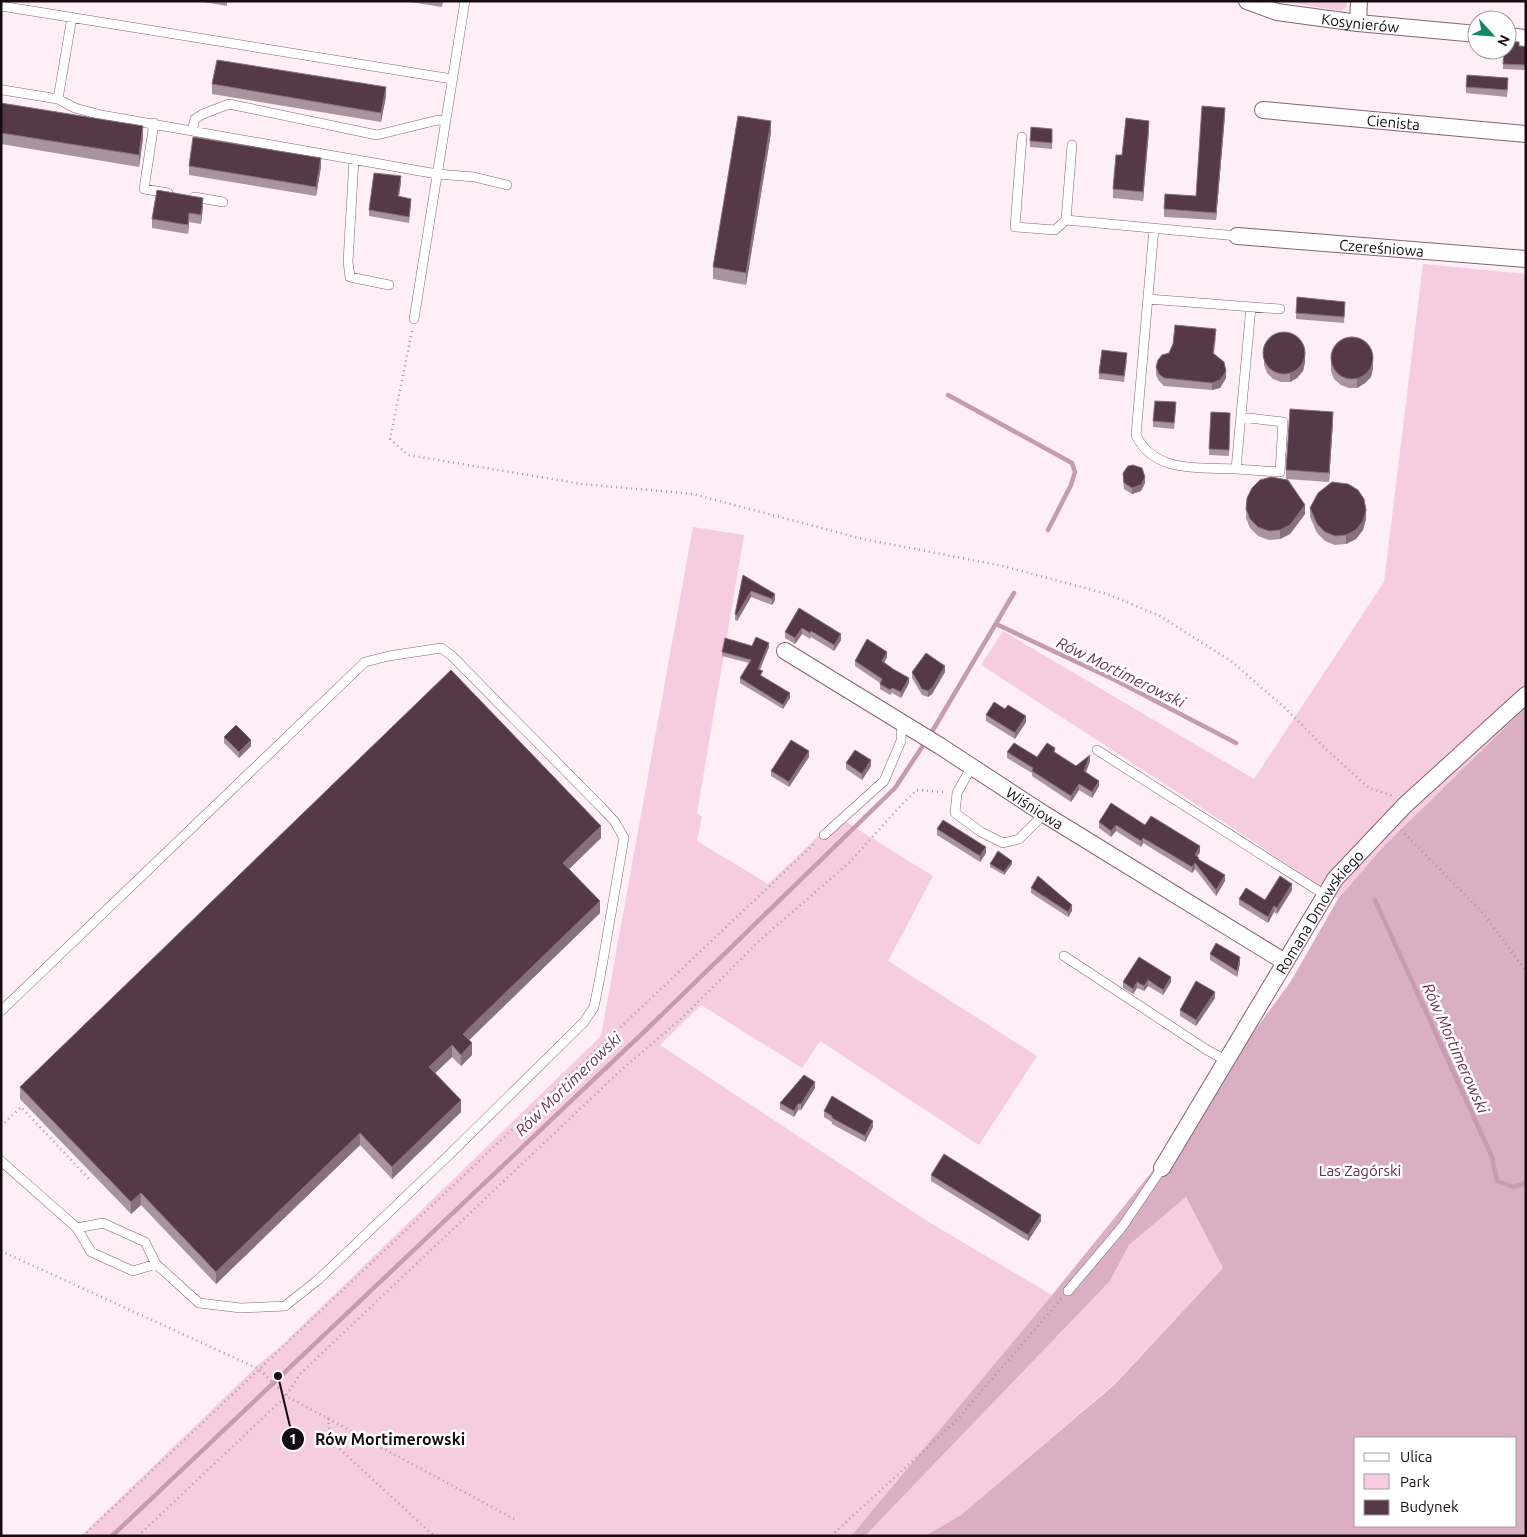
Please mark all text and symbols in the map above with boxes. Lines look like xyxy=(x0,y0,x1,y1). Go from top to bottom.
street label: Kosynierów xyxy=(1320,10,1400,35)
north arrow xyxy=(1467,10,1517,60)
text: N xyxy=(1494,32,1513,49)
street label: Cienista xyxy=(1366,111,1421,133)
street label: Czereśniowa xyxy=(1338,236,1425,259)
water label: Rów Mortimerowski xyxy=(1054,633,1189,711)
street label: Wiśniowa xyxy=(1003,783,1067,832)
street label: Romana Dmowskiego xyxy=(1272,846,1367,977)
water label: Rów Mortimerowski xyxy=(1419,980,1493,1117)
water label: Rów Mortimerowski xyxy=(511,1028,626,1139)
park label: Las Zagórski xyxy=(1319,1162,1401,1179)
callout: Rów Mortimerowski xyxy=(280,1424,475,1455)
text: 1 xyxy=(289,1430,297,1447)
text: Rów Mortimerowski xyxy=(315,1430,465,1448)
legend xyxy=(1354,1437,1517,1527)
text: Ulica xyxy=(1400,1448,1432,1465)
text: Park xyxy=(1400,1473,1430,1490)
text: Budynek xyxy=(1400,1498,1459,1515)

